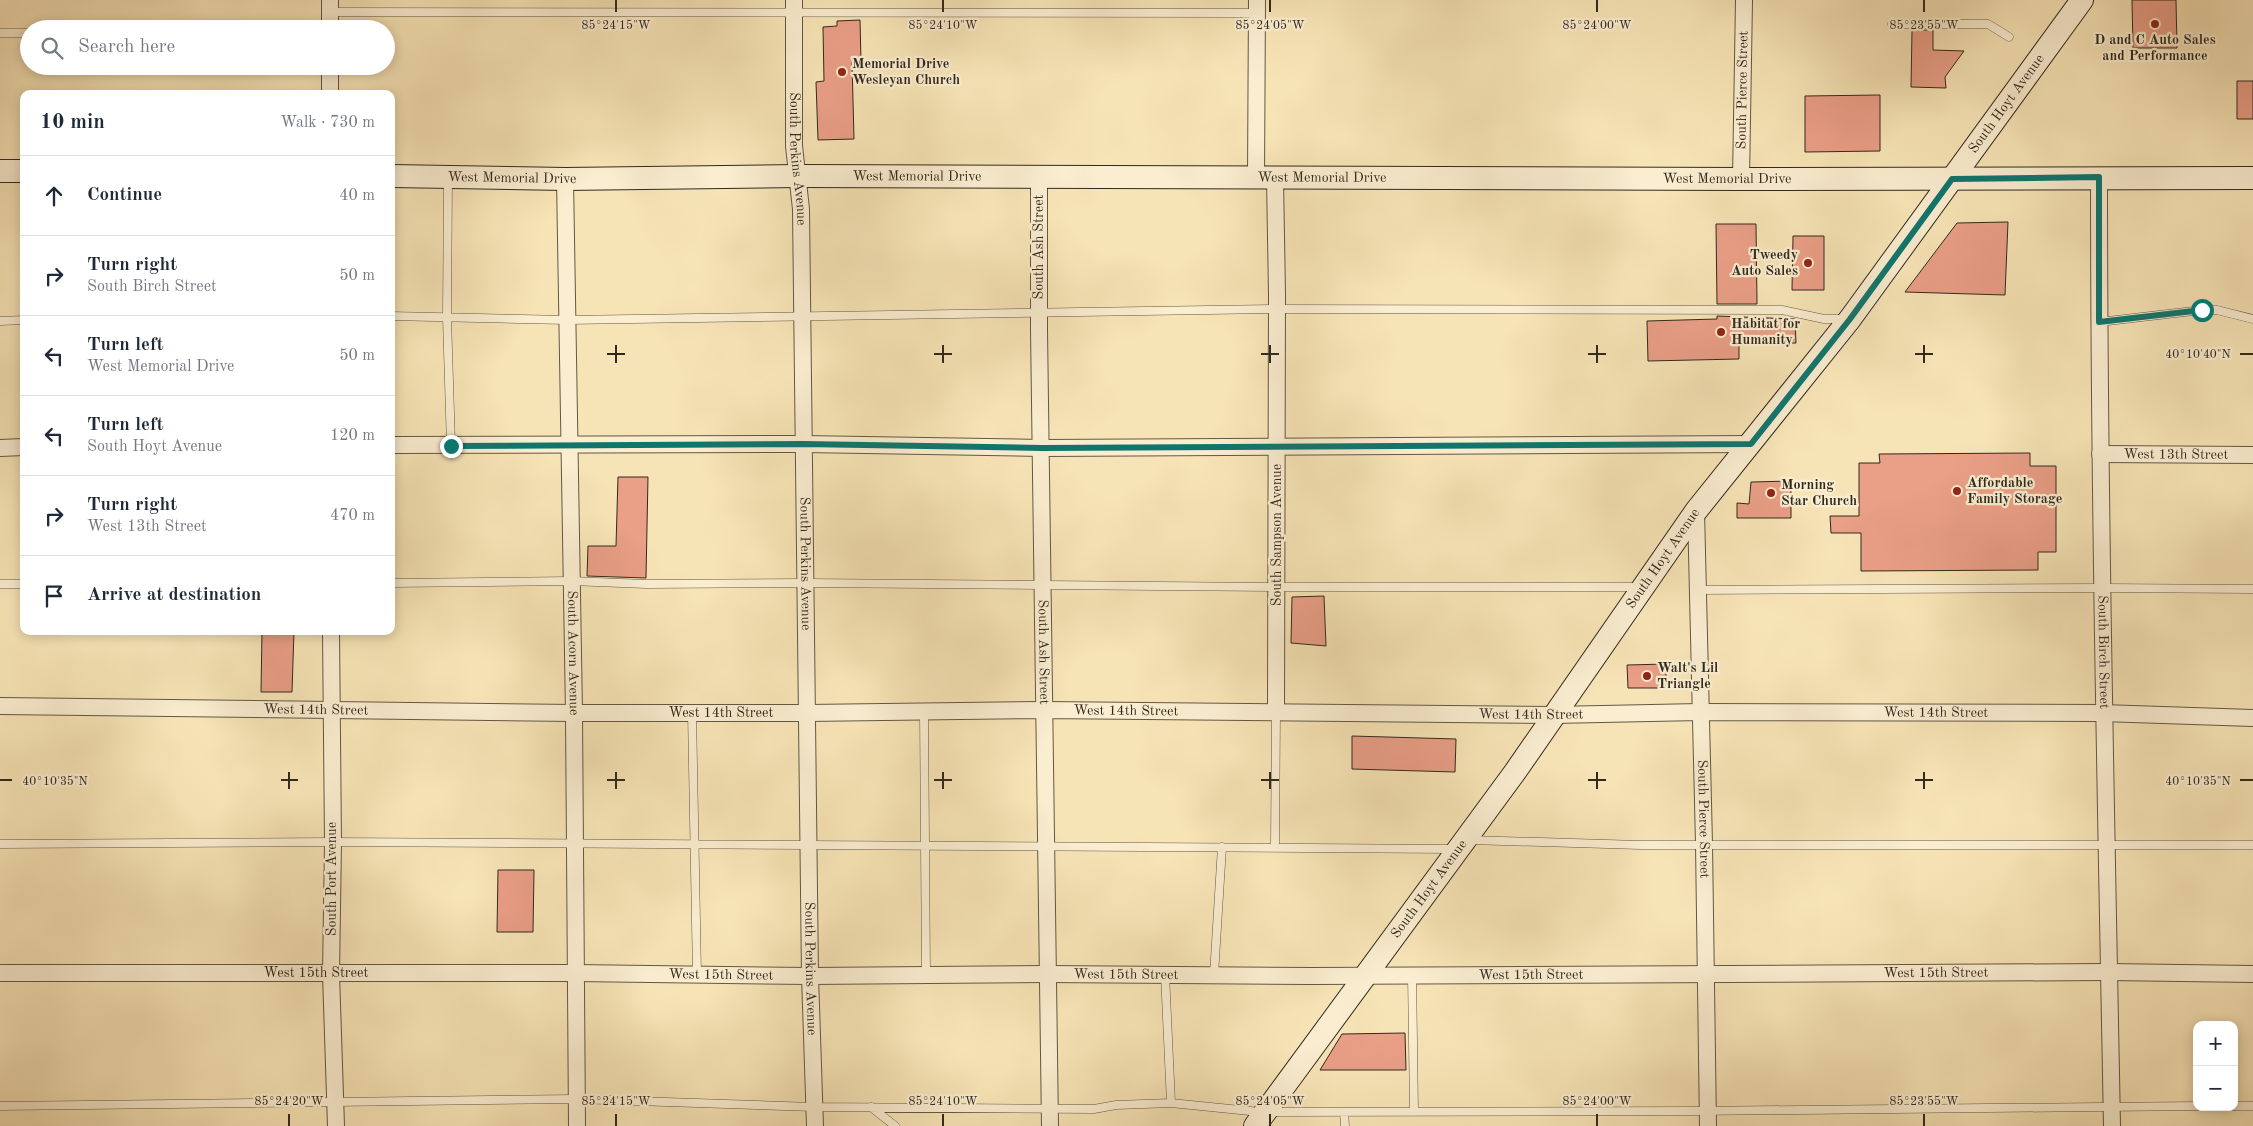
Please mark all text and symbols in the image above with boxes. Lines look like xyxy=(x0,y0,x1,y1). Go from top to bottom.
marker: D and C Auto Sales and Performance xyxy=(2149,18,2161,30)
text: 85°24'15"W xyxy=(581,19,651,32)
text: 85°24'10"W xyxy=(908,19,978,32)
text: 85°24'05"W xyxy=(1235,19,1305,32)
text: 85°24'00"W xyxy=(1562,19,1632,32)
text: 85°23'55"W xyxy=(1889,19,1959,32)
search box xyxy=(20,20,395,75)
street label: South Pierce Street xyxy=(1734,30,1750,149)
place label: D and C Auto Sales and Performance xyxy=(2094,33,2216,63)
icon: search xyxy=(38,34,66,62)
text: Search here xyxy=(78,38,175,57)
street label: South Hoyt Avenue xyxy=(1966,52,2047,156)
place label: Memorial Drive Wesleyan Church xyxy=(852,57,960,87)
marker: Memorial Drive Wesleyan Church xyxy=(836,66,848,78)
street label: South Perkins Avenue xyxy=(787,92,808,226)
text: 10 min xyxy=(40,112,105,133)
text: Walk · 730 m xyxy=(280,115,375,131)
street label: West Memorial Drive xyxy=(852,169,981,184)
street label: West Memorial Drive xyxy=(447,170,577,186)
street label: West Memorial Drive xyxy=(1257,170,1386,185)
street label: West Memorial Drive xyxy=(1662,172,1791,186)
icon: ahead xyxy=(40,182,68,210)
text: Continue xyxy=(87,186,162,205)
text: 40 m xyxy=(339,188,375,204)
street label: South Ash Street xyxy=(1032,194,1046,299)
place label: Tweedy Auto Sales xyxy=(1731,248,1798,278)
text: Turn right xyxy=(87,256,177,275)
marker: Tweedy Auto Sales xyxy=(1802,257,1814,269)
icon: right xyxy=(40,262,68,290)
text: 50 m xyxy=(339,268,375,284)
text: South Birch Street xyxy=(87,279,217,295)
route start xyxy=(2191,299,2214,322)
place label: Habitat for Humanity xyxy=(1731,317,1800,347)
marker: Habitat for Humanity xyxy=(1715,326,1727,338)
text: Turn left xyxy=(87,336,164,355)
icon: left xyxy=(40,342,68,370)
text: 50 m xyxy=(339,348,375,364)
text: 40°10'40"N xyxy=(2165,349,2231,361)
text: West Memorial Drive xyxy=(87,359,234,375)
text: Turn left xyxy=(87,416,164,435)
icon: left xyxy=(40,422,68,450)
text: 120 m xyxy=(330,428,375,444)
route end xyxy=(440,435,463,458)
text: South Hoyt Avenue xyxy=(87,439,222,455)
street label: West 13th Street xyxy=(2124,447,2229,462)
street label: South Sampson Avenue xyxy=(1270,464,1284,606)
place label: Affordable Family Storage xyxy=(1967,476,2062,506)
place label: Morning Star Church xyxy=(1781,478,1857,508)
marker: Affordable Family Storage xyxy=(1951,485,1963,497)
marker: Morning Star Church xyxy=(1765,487,1777,499)
text: Turn right xyxy=(87,496,177,515)
street label: South Perkins Avenue xyxy=(797,497,813,631)
icon: right xyxy=(40,502,68,530)
street label: South Hoyt Avenue xyxy=(1624,506,1703,611)
text: 470 m xyxy=(330,508,375,524)
text: West 13th Street xyxy=(87,519,207,535)
icon: arrive xyxy=(40,582,68,610)
text: Arrive at destination xyxy=(87,586,261,605)
street label: South Acorn Avenue xyxy=(565,590,581,716)
street label: South Birch Street xyxy=(2095,595,2111,709)
street label: South Ash Street xyxy=(1036,599,1051,705)
place label: Walt's Lil Triangle xyxy=(1657,661,1718,691)
marker: Walt's Lil Triangle xyxy=(1641,670,1653,682)
street label: West 14th Street xyxy=(263,702,369,717)
street label: West 14th Street xyxy=(1073,703,1179,718)
street label: West 14th Street xyxy=(1883,705,1988,720)
street label: West 14th Street xyxy=(669,706,773,720)
street label: West 14th Street xyxy=(1478,707,1584,722)
street label: South Pierce Street xyxy=(1695,759,1711,878)
text: 40°10'35"N xyxy=(22,775,88,788)
text: 40°10'35"N xyxy=(2165,775,2231,788)
street label: South Port Avenue xyxy=(325,822,339,936)
street label: South Hoyt Avenue xyxy=(1388,837,1470,941)
street label: South Perkins Avenue xyxy=(802,902,819,1036)
street label: West 15th Street xyxy=(264,966,369,980)
street label: West 15th Street xyxy=(1884,966,1988,980)
street label: West 15th Street xyxy=(668,967,774,983)
street label: West 15th Street xyxy=(1074,967,1179,982)
street label: West 15th Street xyxy=(1479,968,1584,982)
map controls xyxy=(2193,1021,2238,1111)
button: + xyxy=(2193,1021,2238,1066)
button: − xyxy=(2193,1066,2238,1111)
text: 85°24'20"W xyxy=(254,1095,324,1108)
text: 85°24'15"W xyxy=(581,1095,651,1108)
text: 85°24'10"W xyxy=(908,1095,978,1108)
text: 85°24'05"W xyxy=(1235,1095,1305,1108)
text: 85°24'00"W xyxy=(1562,1095,1632,1108)
text: 85°23'55"W xyxy=(1889,1095,1959,1108)

